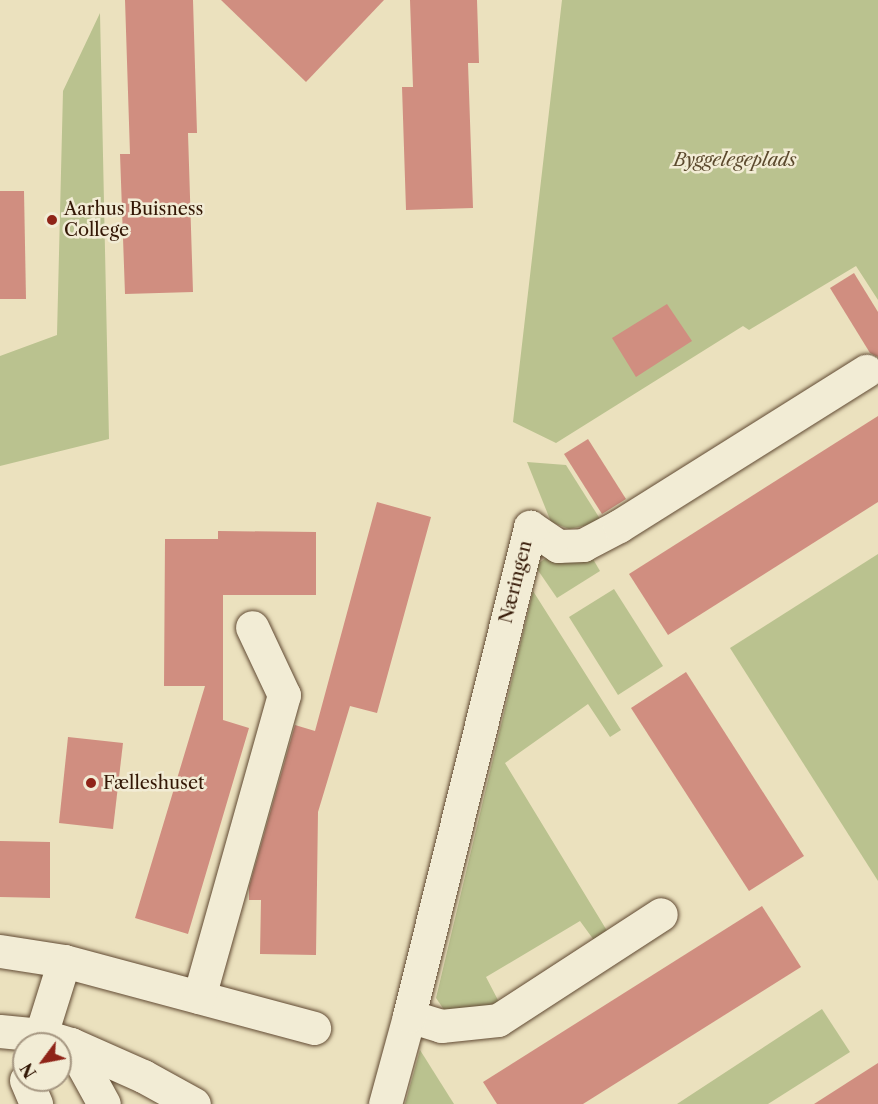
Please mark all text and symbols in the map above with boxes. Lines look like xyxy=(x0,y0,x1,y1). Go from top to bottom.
park label: Byggelegeplads xyxy=(674,149,796,171)
place label: Aarhus Buisness College xyxy=(64,199,203,242)
marker: Aarhus Buisness College xyxy=(45,213,59,227)
street label: Næringen xyxy=(495,538,537,626)
place label: Fælleshuset xyxy=(103,772,204,794)
marker: Fælleshuset xyxy=(84,776,98,790)
north arrow xyxy=(12,1032,72,1092)
text: N xyxy=(16,1059,41,1082)

